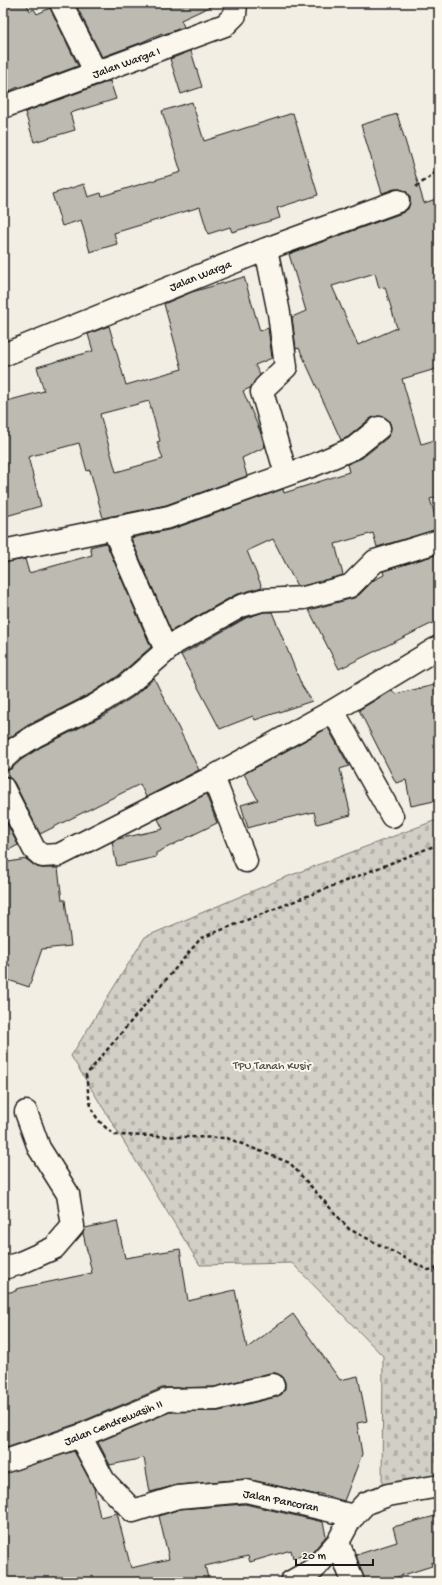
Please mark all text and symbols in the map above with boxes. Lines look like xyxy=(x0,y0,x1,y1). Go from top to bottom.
street label: Jalan Warga I xyxy=(91,45,163,83)
street label: Jalan Warga xyxy=(168,258,234,296)
park label: TPU Tanah Kusir xyxy=(232,1060,312,1074)
street label: Jalan Cendrewasih II xyxy=(63,1398,165,1450)
street label: Jalan Pancoran xyxy=(242,1488,320,1516)
scale bar xyxy=(296,1541,373,1567)
text: 20 m xyxy=(302,1550,327,1564)

